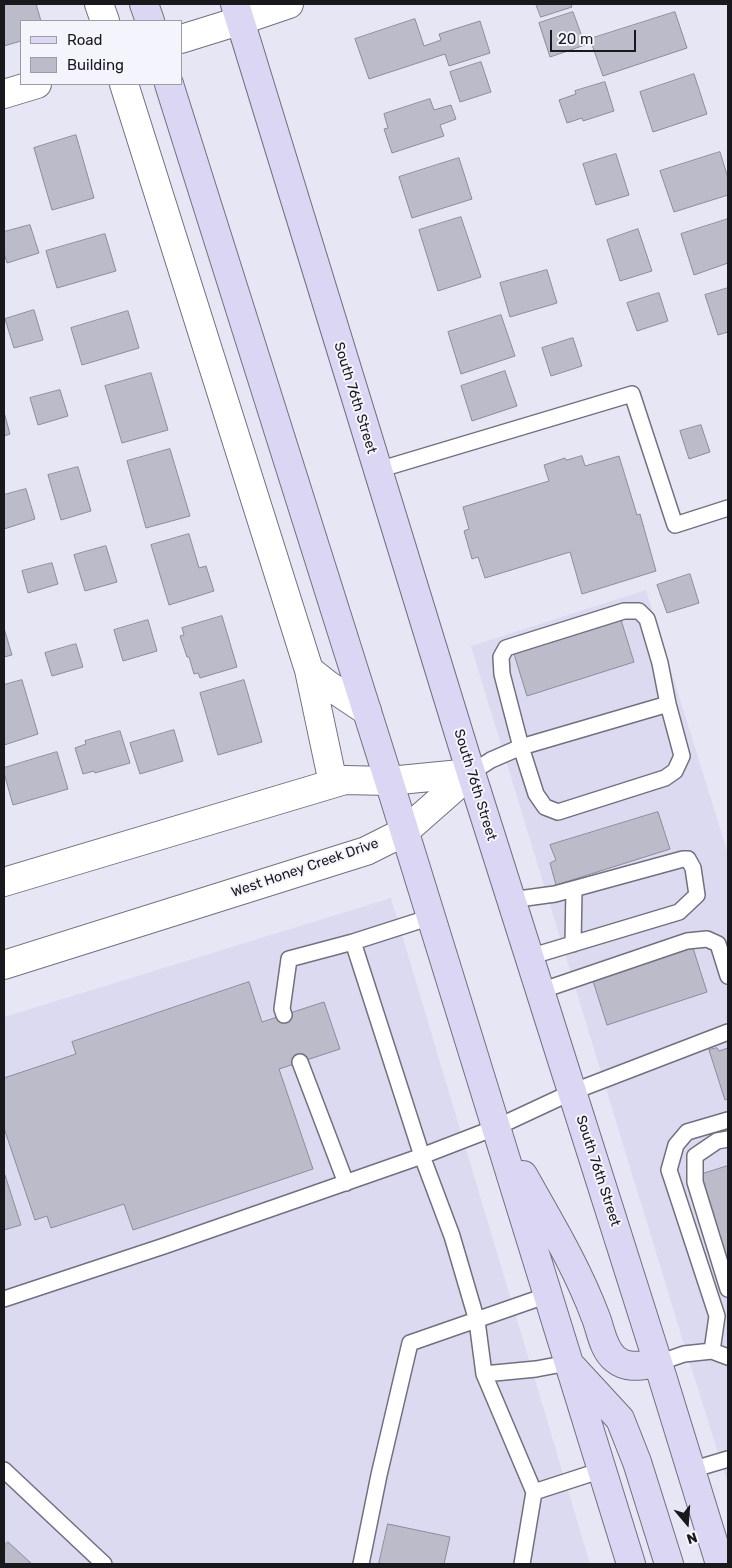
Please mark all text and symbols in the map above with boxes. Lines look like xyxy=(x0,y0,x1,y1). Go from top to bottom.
legend xyxy=(20,20,182,85)
scale bar xyxy=(552,20,638,52)
text: 20 m xyxy=(558,30,593,48)
text: Road xyxy=(67,31,103,49)
text: Building xyxy=(67,56,124,74)
street label: South 76th Street xyxy=(330,340,380,456)
street label: South 76th Street xyxy=(450,727,500,843)
street label: West Honey Creek Drive xyxy=(229,835,381,901)
street label: South 76th Street xyxy=(572,1113,624,1229)
north arrow xyxy=(662,1498,712,1548)
text: N xyxy=(684,1528,699,1547)

